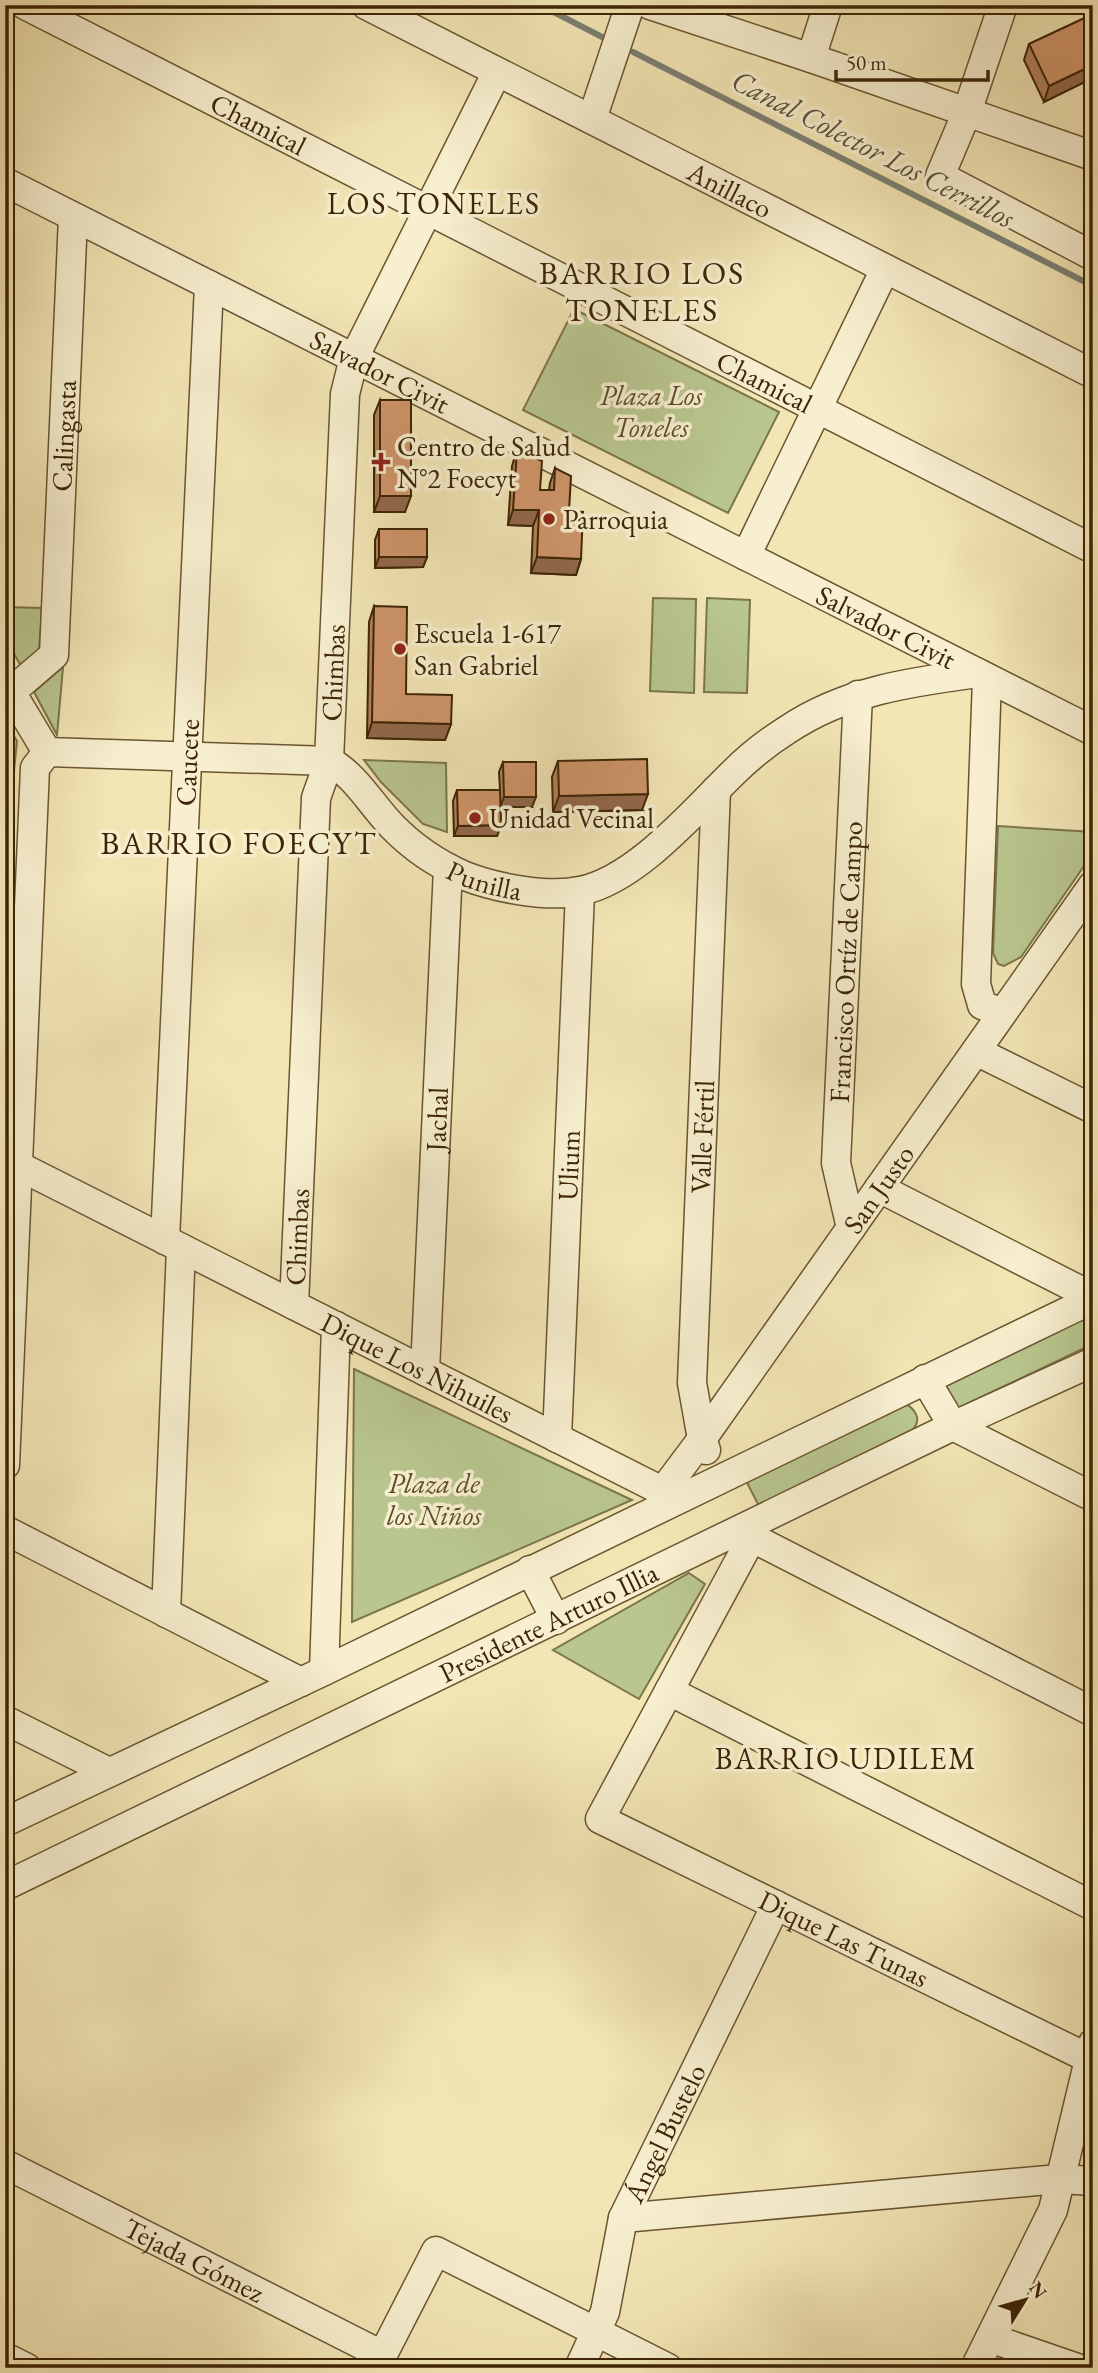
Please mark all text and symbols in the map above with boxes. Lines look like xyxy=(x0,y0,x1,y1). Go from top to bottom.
scale bar xyxy=(836,38,988,82)
text: 50 m xyxy=(846,49,887,76)
water label: Canal Colector Los Cerrillos xyxy=(725,60,1022,237)
street label: Chamical xyxy=(204,84,313,163)
street label: Anillaco xyxy=(680,153,778,226)
district label: LOS TONELES xyxy=(327,184,541,223)
district label: BARRIO LOS TONELES xyxy=(539,252,745,331)
street label: Salvador Civit xyxy=(304,321,456,422)
street label: Chamical xyxy=(710,342,819,421)
park label: Plaza Los Toneles xyxy=(600,377,703,445)
street label: Calingasta xyxy=(43,378,84,492)
place label: Centro de Salud N°2 Foecyt xyxy=(397,428,572,496)
marker: Centro de Salud N°2 Foecyt xyxy=(371,452,391,472)
place label: Parroquia xyxy=(563,501,669,537)
marker: Parroquia xyxy=(541,511,557,527)
street label: Salvador Civit xyxy=(810,576,962,677)
place label: Escuela 1-617 San Gabriel xyxy=(414,615,561,683)
street label: Chimbas xyxy=(313,623,353,722)
marker: Escuela 1-617 San Gabriel xyxy=(392,641,408,657)
street label: Caucete xyxy=(167,718,207,807)
place label: Unidad Vecinal xyxy=(489,800,654,836)
marker: Unidad Vecinal xyxy=(467,810,483,826)
street label: Francisco Ortíz de Campo xyxy=(821,820,870,1104)
district label: BARRIO FOECYT xyxy=(100,822,378,864)
street label: Punilla xyxy=(441,852,525,909)
street label: Valle Fértil xyxy=(682,1079,722,1194)
street label: Jachal xyxy=(417,1086,456,1154)
street label: Ulium xyxy=(549,1129,588,1201)
street label: San Justo xyxy=(835,1138,922,1240)
street label: Chimbas xyxy=(277,1188,317,1286)
street label: Dique Los Nihuiles xyxy=(315,1304,519,1431)
park label: Plaza de los Niños xyxy=(387,1465,482,1533)
street label: Presidente Arturo Illia xyxy=(433,1554,665,1691)
district label: BARRIO UDILEM xyxy=(715,1739,977,1778)
street label: Dique Las Tunas xyxy=(753,1882,935,1995)
street label: Ángel Bustelo xyxy=(615,2058,714,2209)
street label: Tejada Gómez xyxy=(118,2209,271,2311)
north arrow xyxy=(990,2264,1060,2334)
text: N xyxy=(1024,2276,1053,2304)

